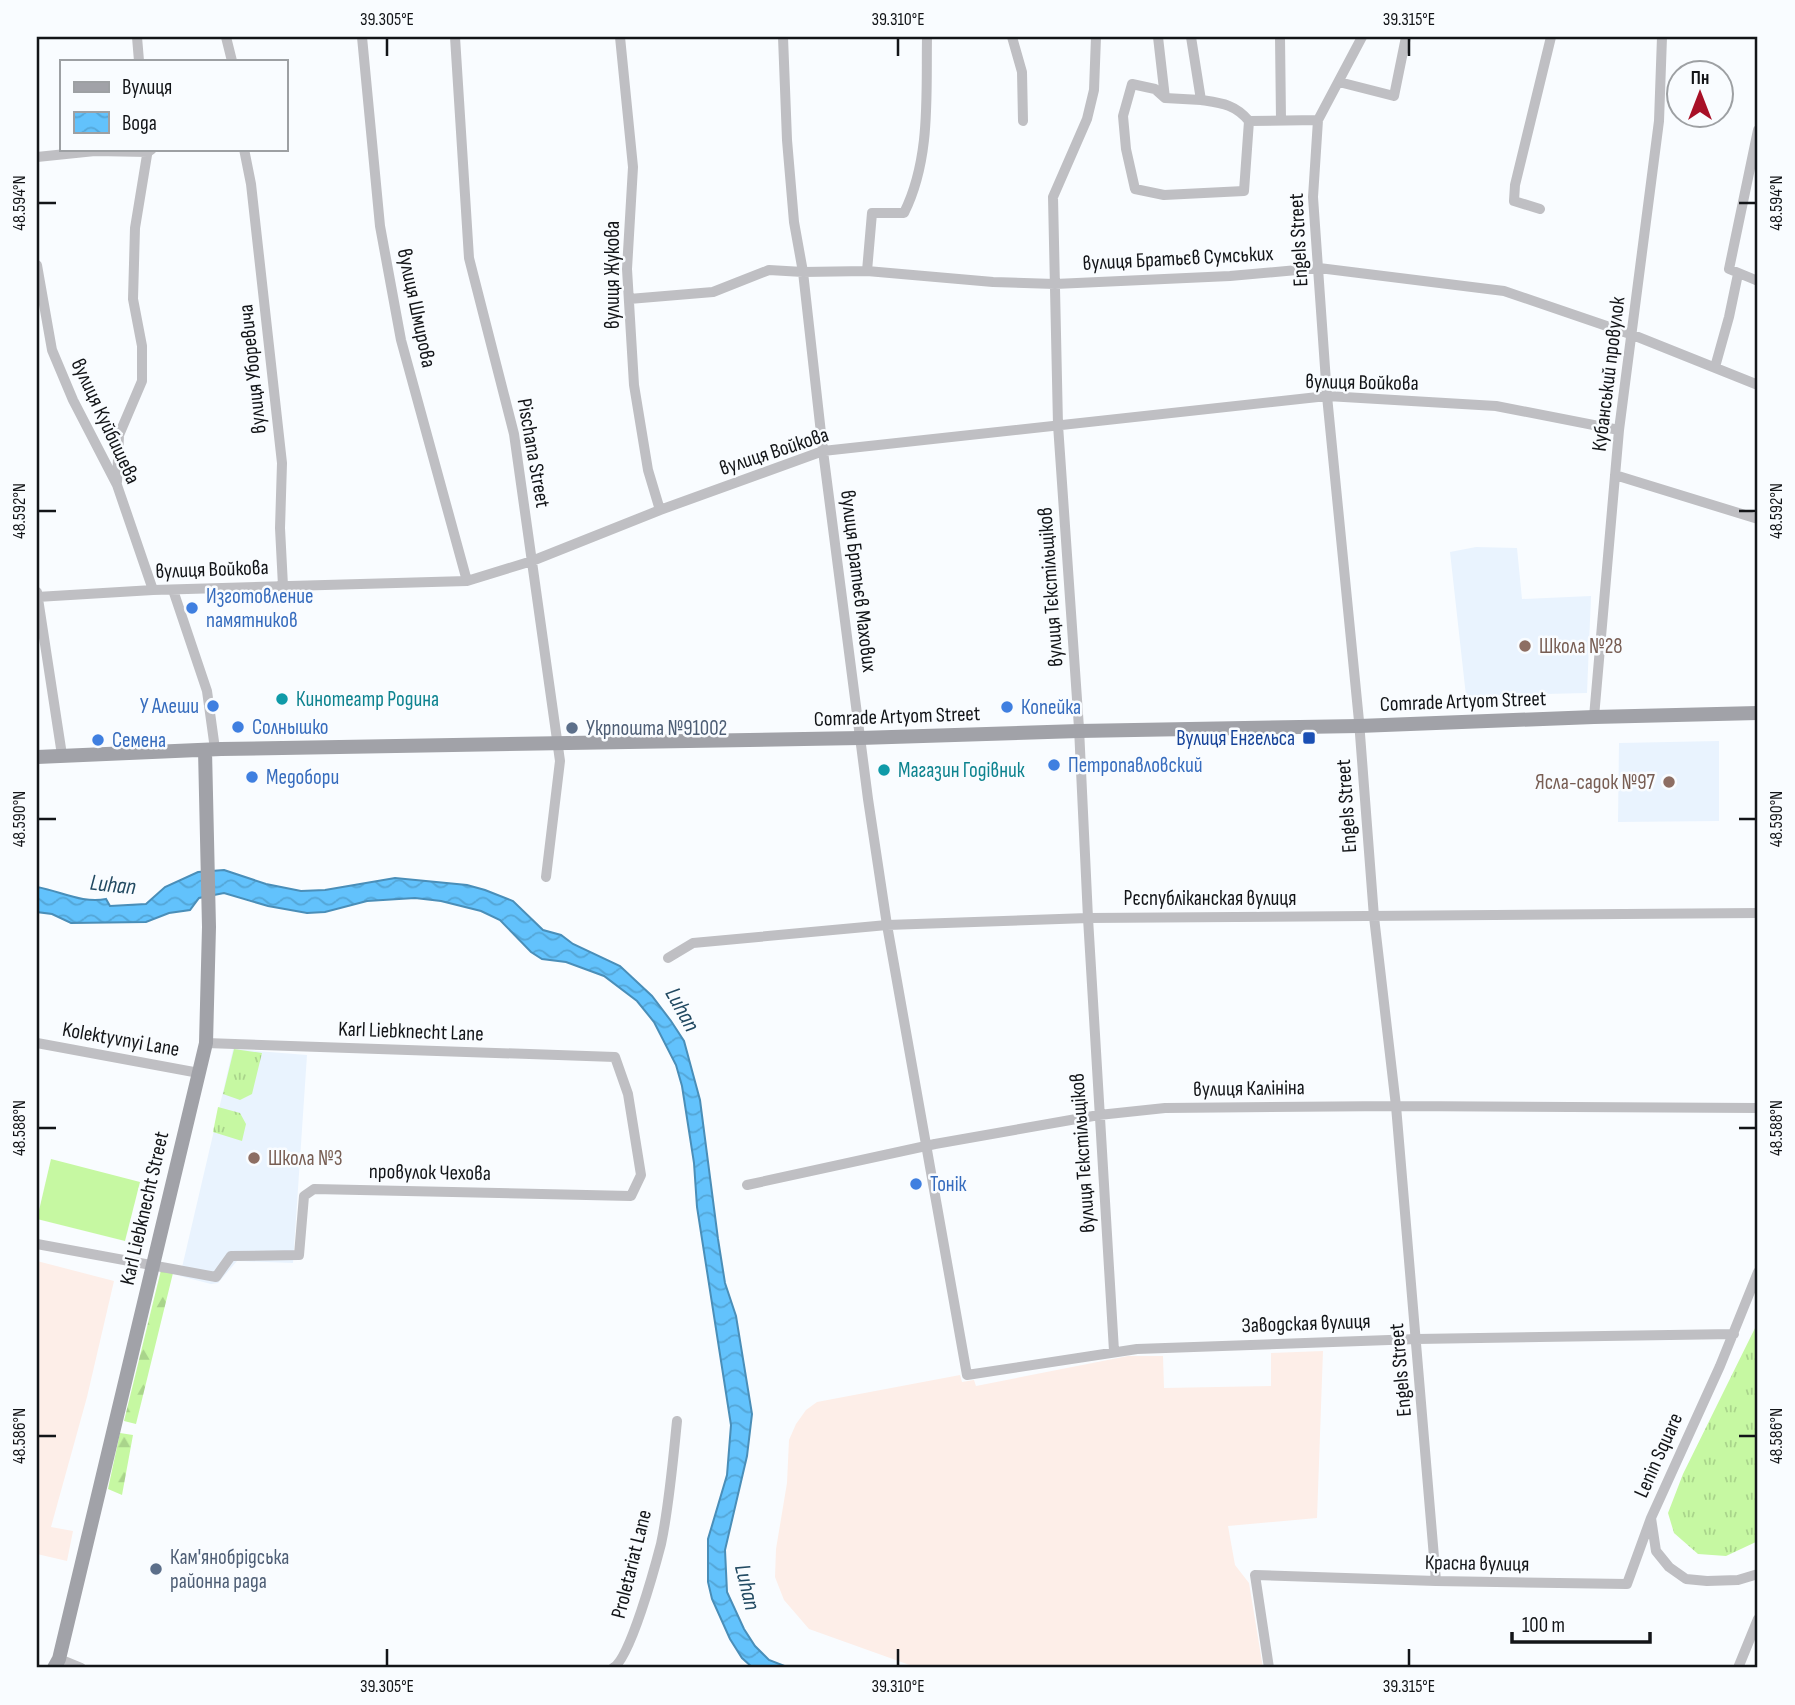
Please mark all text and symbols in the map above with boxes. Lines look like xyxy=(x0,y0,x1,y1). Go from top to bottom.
text: 39.305°E xyxy=(360,9,414,30)
text: 39.310°E xyxy=(871,9,925,30)
text: 39.315°E xyxy=(1383,9,1435,30)
legend xyxy=(60,60,287,150)
north arrow xyxy=(1666,60,1736,130)
text: Пн xyxy=(1691,67,1709,90)
text: Вулиця xyxy=(122,75,172,100)
text: Вода xyxy=(122,111,157,136)
text: 48.594°N xyxy=(9,175,30,231)
text: 48.594°N xyxy=(1766,175,1787,231)
street label: Engels Street xyxy=(1284,193,1313,287)
street label: вулиця Жукова xyxy=(600,221,625,329)
street label: вулиця Братьєв Сумських xyxy=(1082,241,1274,276)
street label: вулиця Шмирова xyxy=(392,246,441,370)
street label: Кубанський провулок xyxy=(1587,295,1630,453)
street label: вулиця Уборевича xyxy=(233,303,272,435)
street label: вулиця Куйбишева xyxy=(66,355,145,488)
street label: вулиця Войкова xyxy=(1305,369,1419,396)
street label: Pischana Street xyxy=(512,396,555,510)
street label: вулиця Войкова xyxy=(716,422,832,481)
text: 48.592°N xyxy=(9,483,30,539)
text: 48.592°N xyxy=(1766,483,1787,539)
street label: вулиця Братьєв Махових xyxy=(835,489,882,674)
street label: вулиця Тєкстільщіков xyxy=(1032,506,1069,668)
street label: вулиця Войкова xyxy=(155,555,269,584)
place label: Изготовление памятников xyxy=(206,584,313,633)
marker: Изготовление памятников xyxy=(184,600,200,616)
place label: Школа №28 xyxy=(1539,634,1623,659)
marker: Школа №28 xyxy=(1517,638,1533,654)
street label: Comrade Artyom Street xyxy=(1379,686,1547,717)
place label: Кинотеатр Родина xyxy=(296,687,439,712)
marker: Кинотеатр Родина xyxy=(274,691,290,707)
place label: У Алеши xyxy=(140,694,199,719)
place label: Копейка xyxy=(1021,695,1081,720)
marker: У Алеши xyxy=(205,698,221,714)
marker: Копейка xyxy=(999,699,1015,715)
street label: Comrade Artyom Street xyxy=(813,701,981,732)
place label: Солнышко xyxy=(252,715,329,740)
place label: Укрпошта №91002 xyxy=(586,716,727,741)
marker: Солнышко xyxy=(230,719,246,735)
marker: Укрпошта №91002 xyxy=(564,720,580,736)
place label: Вулиця Енгельса xyxy=(1176,726,1295,751)
place label: Семена xyxy=(112,728,166,753)
marker: Вулиця Енгельса xyxy=(1301,730,1317,746)
marker: Семена xyxy=(90,732,106,748)
place label: Петропавловский xyxy=(1068,753,1202,778)
marker: Петропавловский xyxy=(1046,757,1062,773)
place label: Магазин Годівник xyxy=(898,758,1025,783)
street label: Engels Street xyxy=(1331,758,1362,853)
marker: Магазин Годівник xyxy=(876,762,892,778)
place label: Медобори xyxy=(266,765,339,790)
marker: Медобори xyxy=(244,769,260,785)
place label: Ясла-садок №97 xyxy=(1535,770,1656,795)
marker: Ясла-садок №97 xyxy=(1661,774,1677,790)
text: 48.590°N xyxy=(9,791,30,847)
text: 48.590°N xyxy=(1766,791,1787,847)
water label: Luhan xyxy=(88,869,138,901)
street label: Рєспубліканская вулиця xyxy=(1124,886,1296,911)
water label: Luhan xyxy=(659,982,706,1037)
street label: Karl Liebknecht Lane xyxy=(338,1016,484,1047)
street label: Kolektyvnyi Lane xyxy=(60,1017,181,1062)
street label: вулиця Тєкстільщіков xyxy=(1064,1072,1101,1234)
street label: вулиця Калініна xyxy=(1193,1075,1305,1102)
text: 48.588°N xyxy=(9,1100,30,1156)
text: 48.588°N xyxy=(1766,1100,1787,1156)
street label: Karl Liebknecht Street xyxy=(115,1129,174,1287)
place label: Школа №3 xyxy=(268,1146,343,1171)
marker: Школа №3 xyxy=(246,1150,262,1166)
street label: провулок Чехова xyxy=(369,1159,491,1186)
place label: Тонік xyxy=(930,1172,967,1197)
marker: Тонік xyxy=(908,1176,924,1192)
street label: Заводская вулиця xyxy=(1241,1309,1371,1338)
street label: Engels Street xyxy=(1384,1322,1417,1418)
text: 48.586°N xyxy=(9,1408,30,1464)
text: 48.586°N xyxy=(1766,1408,1787,1464)
street label: Lenin Square xyxy=(1629,1409,1688,1501)
street label: Proletariat Lane xyxy=(606,1507,657,1621)
place label: Кам'янобрідська районна рада xyxy=(170,1545,289,1594)
street label: Красна вулиця xyxy=(1425,1550,1529,1577)
marker: Кам'янобрідська районна рада xyxy=(148,1561,164,1577)
water label: Luhan xyxy=(728,1561,766,1613)
scale bar xyxy=(1512,1600,1650,1644)
text: 100 m xyxy=(1522,1613,1565,1638)
text: 39.305°E xyxy=(360,1676,414,1697)
text: 39.310°E xyxy=(871,1676,925,1697)
text: 39.315°E xyxy=(1383,1676,1435,1697)

